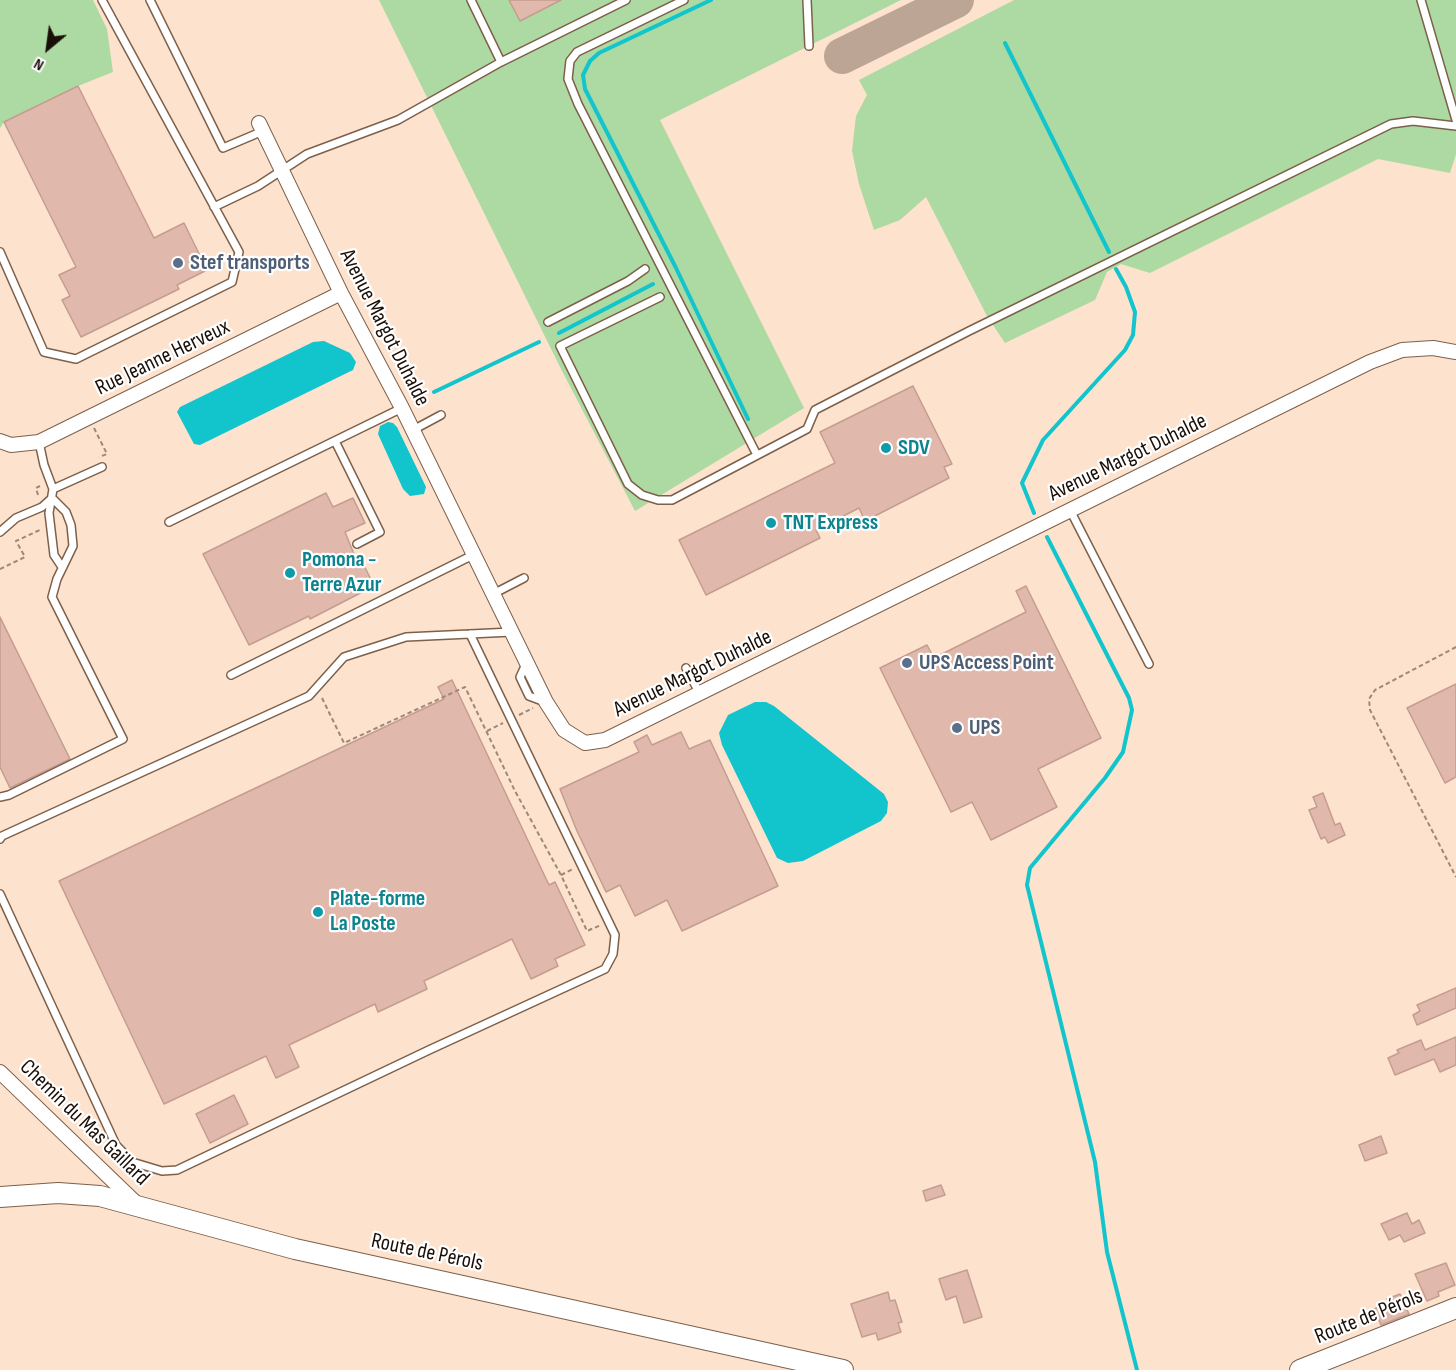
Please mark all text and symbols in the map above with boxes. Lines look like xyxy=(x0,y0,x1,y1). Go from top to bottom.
north arrow xyxy=(18,18,78,78)
text: N xyxy=(31,54,47,75)
street label: Avenue Margot Duhalde xyxy=(333,245,435,411)
place label: Stef transports xyxy=(190,250,310,276)
marker: Stef transports xyxy=(171,256,185,270)
street label: Rue Jeanne Herveux xyxy=(92,314,234,402)
street label: Avenue Margot Duhalde xyxy=(1045,408,1211,508)
place label: SDV xyxy=(898,435,930,461)
marker: SDV xyxy=(879,441,893,455)
place label: TNT Express xyxy=(783,510,878,536)
marker: TNT Express xyxy=(764,516,778,530)
place label: Pomona - Terre Azur xyxy=(302,547,381,598)
marker: Pomona - Terre Azur xyxy=(283,566,297,580)
street label: Avenue Margot Duhalde xyxy=(610,624,776,724)
place label: UPS Access Point xyxy=(919,650,1054,676)
marker: UPS Access Point xyxy=(900,656,914,670)
place label: UPS xyxy=(969,715,1000,741)
marker: UPS xyxy=(950,721,964,735)
place label: Plate-forme La Poste xyxy=(330,886,425,938)
marker: Plate-forme La Poste xyxy=(311,905,325,919)
street label: Chemin du Mas Gaillard xyxy=(14,1054,154,1192)
street label: Route de Pérols xyxy=(369,1228,485,1278)
street label: Route de Pérols xyxy=(1311,1283,1427,1351)

